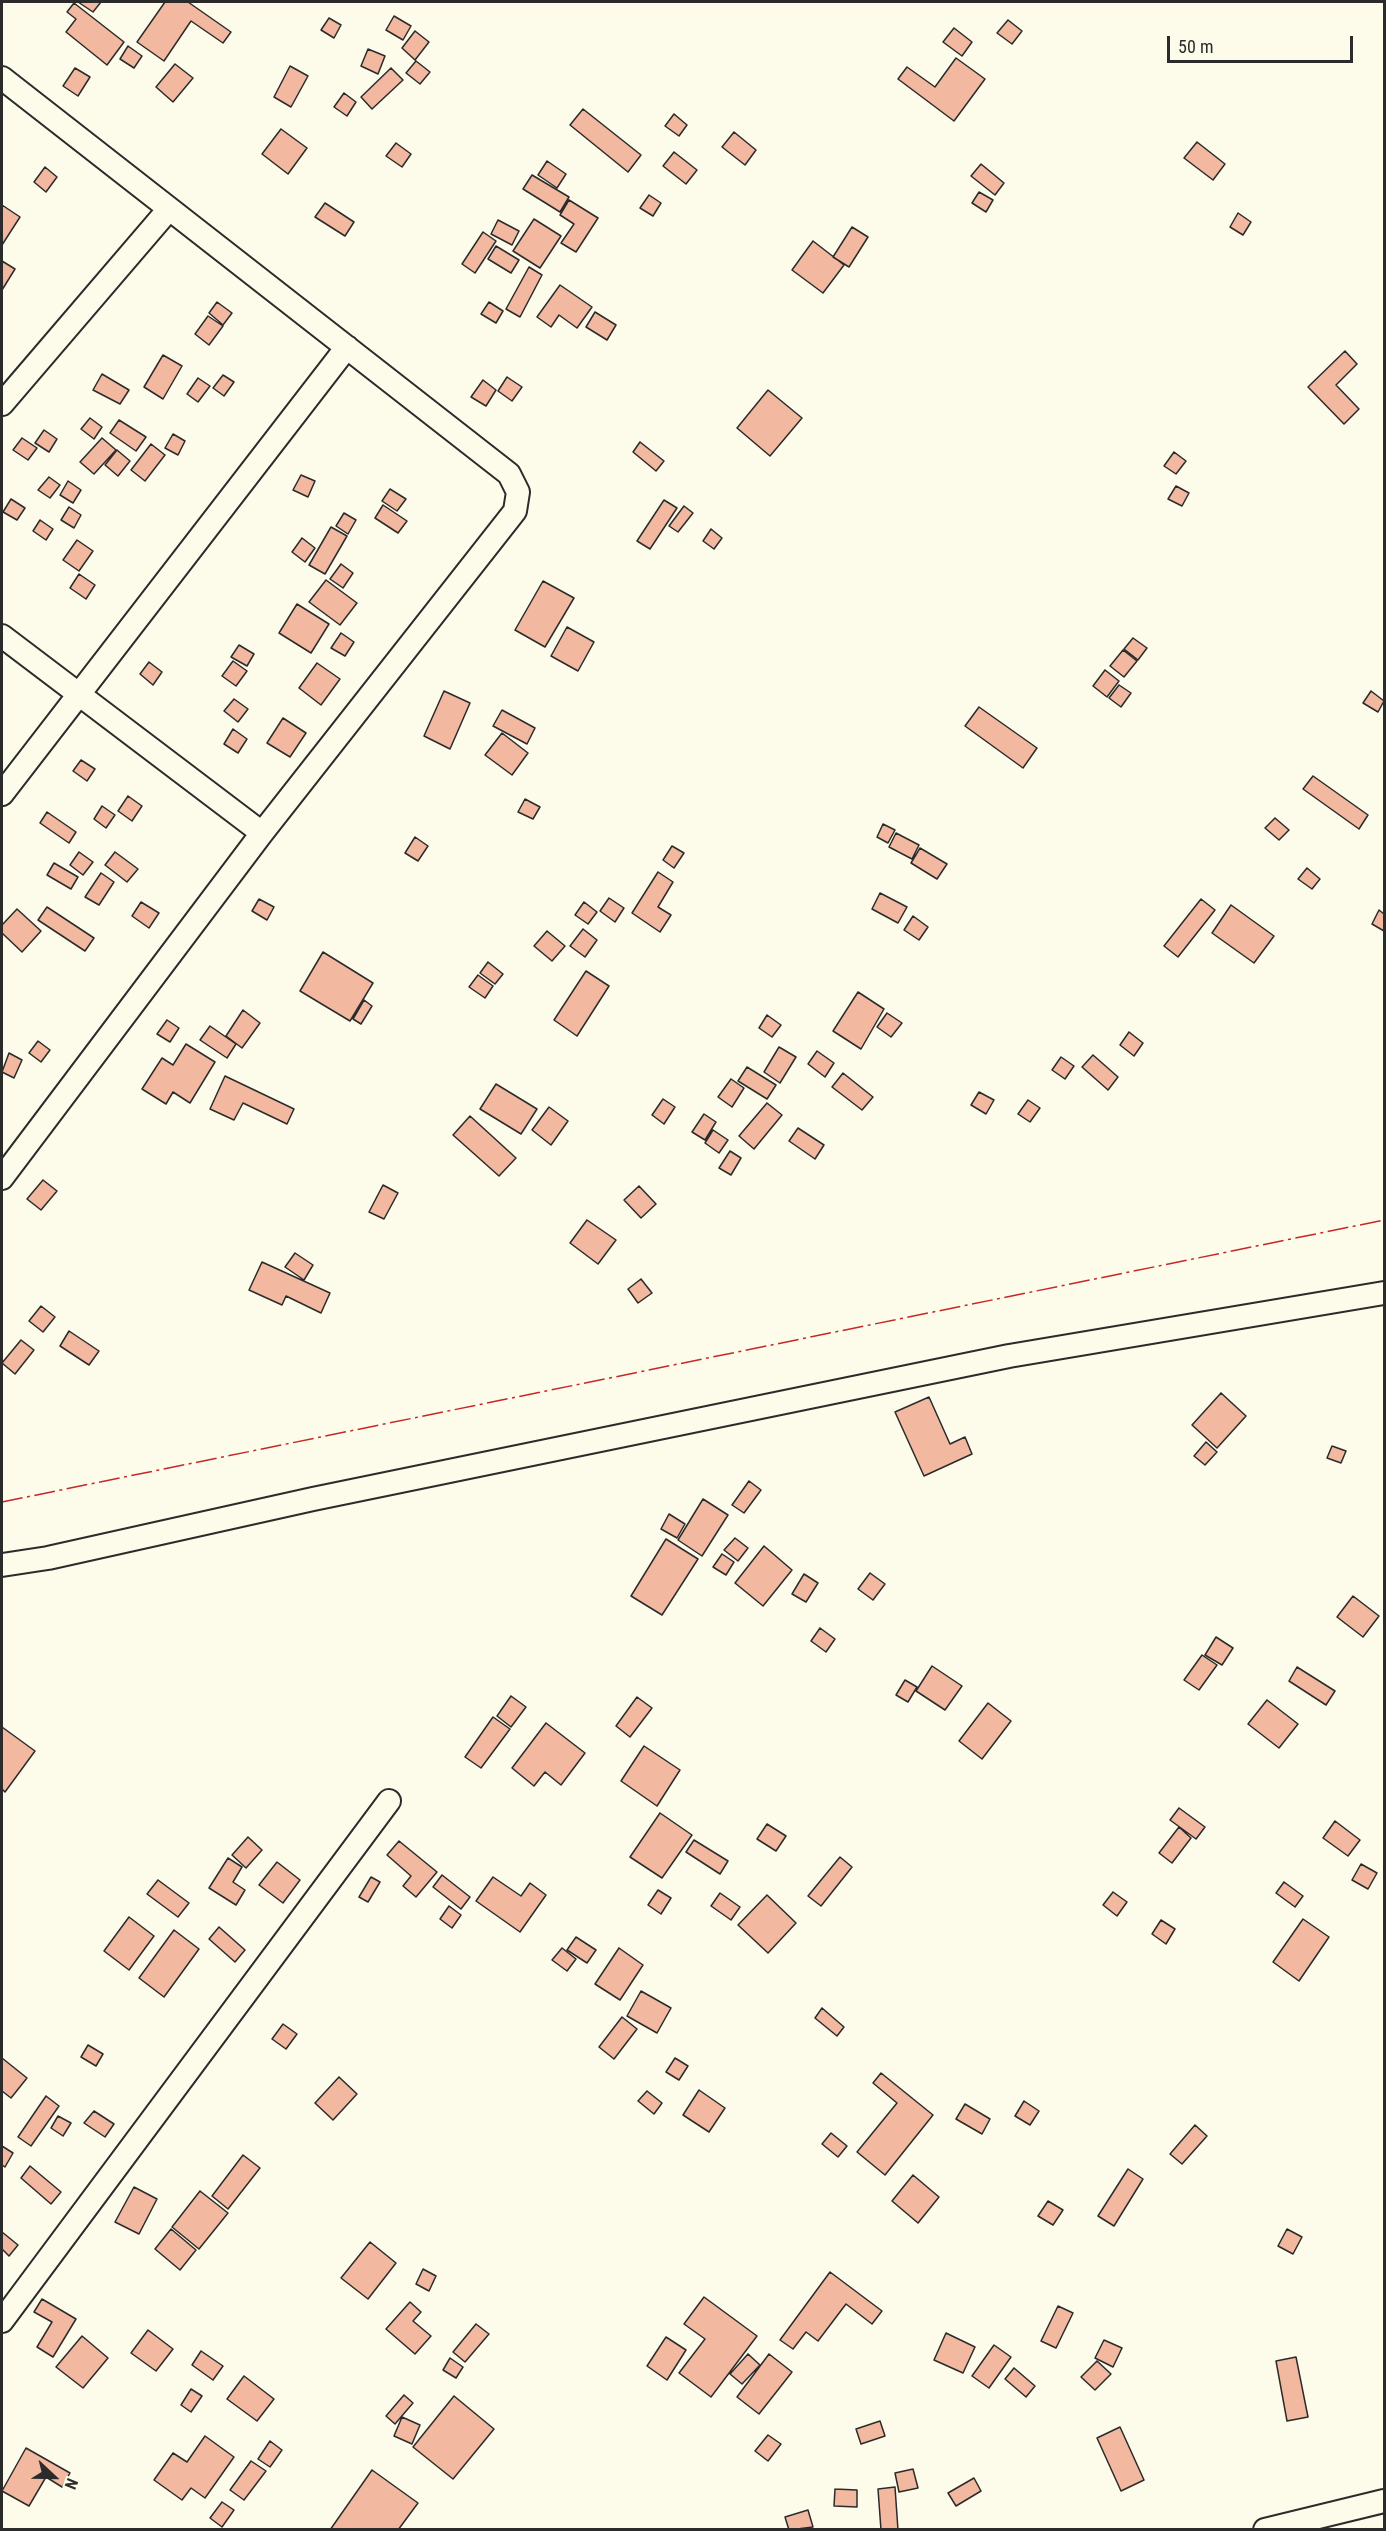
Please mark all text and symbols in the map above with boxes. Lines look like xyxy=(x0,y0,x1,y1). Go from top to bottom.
scale bar xyxy=(1170,24,1356,62)
text: 50 m xyxy=(1178,36,1213,57)
north arrow xyxy=(24,2447,84,2507)
text: N xyxy=(61,2476,82,2492)

